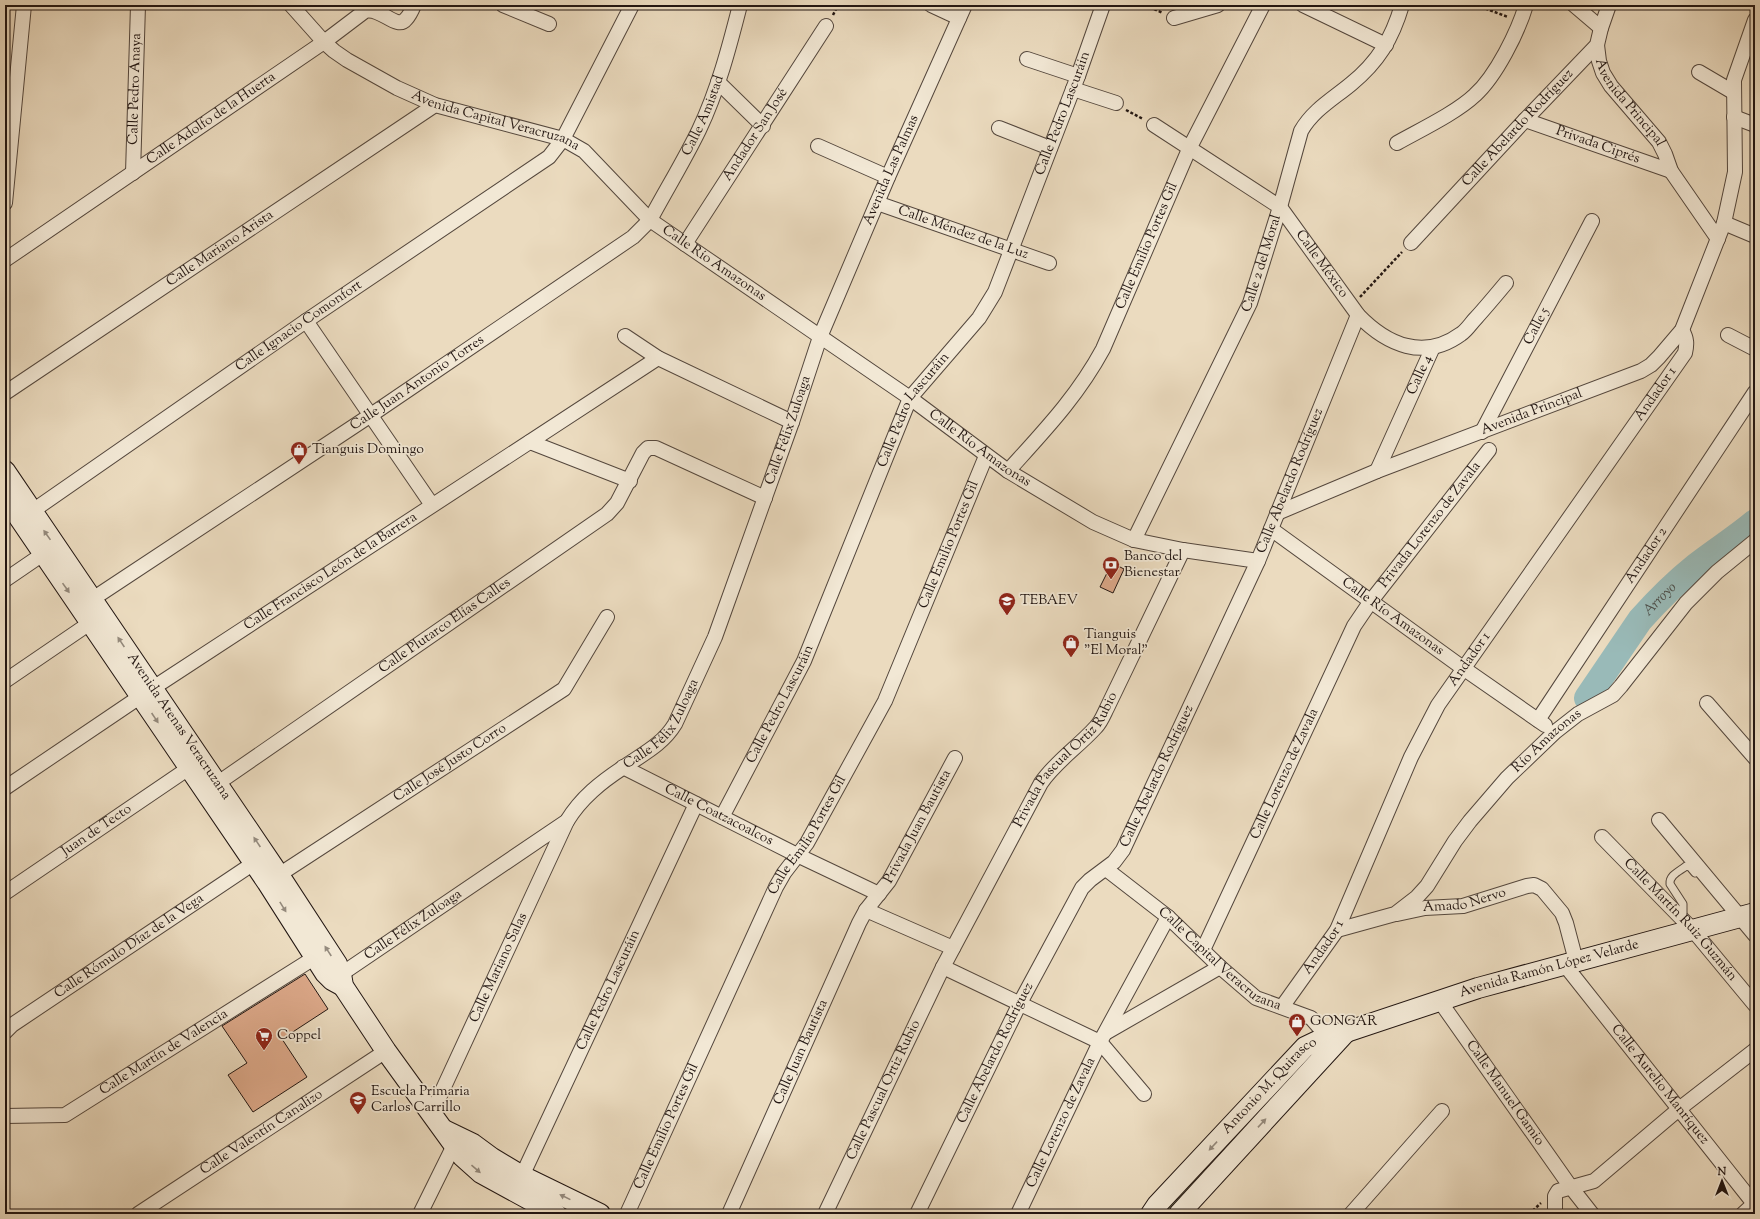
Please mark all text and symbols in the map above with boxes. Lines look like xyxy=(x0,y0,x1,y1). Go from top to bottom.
street label: Calle Pedro Anaya xyxy=(124,32,147,145)
street label: Calle Pedro Lascuráin xyxy=(1031,49,1096,178)
street label: Avenida Principal xyxy=(1589,56,1670,150)
street label: Calle Abelardo Rodríguez xyxy=(1458,65,1578,191)
street label: Calle Adolfo de la Huerta xyxy=(143,67,281,170)
street label: Calle Amistad xyxy=(677,73,730,160)
street label: Andador San José xyxy=(718,84,793,185)
street label: Avenida Capital Veracruzana xyxy=(408,86,583,157)
street label: Avenida Las Palmas xyxy=(859,112,924,229)
street label: Privada Ciprés xyxy=(1553,121,1642,169)
street label: Calle Emilio Portes Gil xyxy=(1111,179,1184,313)
street label: Calle Méndez de la Luz xyxy=(895,201,1031,265)
street label: Calle Mariano Arista xyxy=(162,205,278,292)
street label: Calle 2 del Moral xyxy=(1237,212,1287,316)
street label: Calle Río Amazonas xyxy=(658,221,770,306)
street label: Calle México xyxy=(1290,226,1353,303)
street label: Calle Ignacio Comonfort xyxy=(231,276,367,377)
street label: Calle 5 xyxy=(1519,304,1555,349)
street label: Calle Juan Antonio Torres xyxy=(346,331,489,436)
street label: Calle Pedro Lascuráin xyxy=(873,348,955,471)
street label: Calle 4 xyxy=(1402,352,1438,398)
street label: Andador 1 xyxy=(1630,363,1682,425)
street label: Calle Félix Zuloaga xyxy=(760,373,817,488)
street label: Avenida Principal xyxy=(1478,384,1586,441)
street label: Calle Río Amazonas xyxy=(924,405,1034,492)
street label: Calle Abelardo Rodríguez xyxy=(1252,406,1329,557)
shop icon: Tianguis Domingo xyxy=(289,440,309,465)
place label: Tianguis Domingo xyxy=(312,440,424,460)
street label: Privada Lorenzo de Zavala xyxy=(1375,457,1486,593)
street label: Calle Emilio Portes Gil xyxy=(914,478,985,612)
street label: Calle Francisco León de la Barrera xyxy=(240,508,422,636)
street label: Andador 2 xyxy=(1621,523,1673,588)
one-way arrow xyxy=(43,529,51,540)
place label: Banco del Bienestar xyxy=(1124,547,1183,583)
bank icon: Banco del Bienestar xyxy=(1101,555,1121,580)
street label: Calle Plutarco Elías Calles xyxy=(375,573,515,679)
street label: Calle Río Amazonas xyxy=(1337,573,1448,661)
water label: Arroyo xyxy=(1638,577,1682,621)
one-way arrow xyxy=(62,582,70,593)
school or university icon: TEBAEV xyxy=(997,591,1017,616)
place label: TEBAEV xyxy=(1020,591,1079,611)
place label: Tianguis "El Moral" xyxy=(1084,625,1148,661)
street label: Andador 1 xyxy=(1444,628,1496,691)
shop icon: Tianguis "El Moral" xyxy=(1061,633,1081,658)
one-way arrow xyxy=(117,636,125,647)
street label: Calle Pedro Lascuráin xyxy=(742,642,819,767)
street label: Avenida Atenas Veracruzana xyxy=(121,649,236,805)
street label: Calle Félix Zuloaga xyxy=(620,676,704,775)
street label: Privada Pascual Ortiz Rubio xyxy=(1009,689,1123,831)
street label: Calle Abelardo Rodríguez xyxy=(1116,702,1199,851)
street label: Calle Lorenzo de Zavala xyxy=(1246,705,1324,843)
street label: Río Amazonas xyxy=(1508,705,1586,778)
one-way arrow xyxy=(151,713,159,723)
street label: Calle José Justo Corro xyxy=(390,719,511,807)
street label: Privada Juan Bautista xyxy=(879,766,957,887)
street label: Calle Emilio Portes Gil xyxy=(764,772,852,898)
street label: Calle Coatzacoalcos xyxy=(661,779,776,851)
street label: Juan de Tecto xyxy=(57,799,136,862)
one-way arrow xyxy=(253,837,261,847)
street label: Calle Martín Ruiz Guzmán xyxy=(1619,854,1741,986)
street label: Amado Nervo xyxy=(1422,883,1509,918)
street label: Calle Félix Zuloaga xyxy=(361,884,467,965)
street label: Calle Rómulo Díaz de la Vega xyxy=(50,889,209,1004)
one-way arrow xyxy=(279,901,286,913)
street label: Calle Capital Veracruzana xyxy=(1154,903,1284,1016)
street label: Calle Mariano Salas xyxy=(465,910,533,1026)
street label: Andador 1 xyxy=(1298,917,1350,979)
street label: Calle Pedro Lascuráin xyxy=(572,927,646,1054)
street label: Avenida Ramón López Velarde xyxy=(1457,935,1641,1004)
one-way arrow xyxy=(324,946,332,956)
street label: Calle Abelardo Rodríguez xyxy=(953,979,1039,1127)
street label: Calle Juan Bautista xyxy=(769,996,834,1108)
street label: Calle Martín de Valencia xyxy=(96,1004,233,1101)
shop icon: GONGAR xyxy=(1287,1012,1307,1037)
place label: GONGAR xyxy=(1310,1012,1377,1032)
street label: Calle Pascual Ortiz Rubio xyxy=(842,1017,926,1164)
street label: Calle Aurelio Manríquez xyxy=(1606,1020,1714,1149)
supermarket icon: Coppel xyxy=(254,1026,274,1051)
place label: Coppel xyxy=(277,1026,321,1046)
street label: Antonio M. Quirasco xyxy=(1218,1033,1321,1139)
street label: Calle Manuel Gamio xyxy=(1461,1036,1549,1150)
street label: Calle Lorenzo de Zavala xyxy=(1022,1054,1101,1191)
street label: Calle Emilio Portes Gil xyxy=(629,1060,704,1193)
place label: Escuela Primaria Carlos Carrillo xyxy=(371,1082,470,1118)
street label: Calle Valentín Canalizo xyxy=(196,1085,327,1180)
school or university icon: Escuela Primaria Carlos Carrillo xyxy=(348,1090,368,1115)
one-way arrow xyxy=(1257,1119,1266,1128)
one-way arrow xyxy=(1208,1141,1218,1151)
north arrow xyxy=(1702,1161,1742,1201)
one-way arrow xyxy=(471,1164,482,1173)
text: N xyxy=(1717,1164,1727,1180)
one-way arrow xyxy=(560,1194,571,1200)

